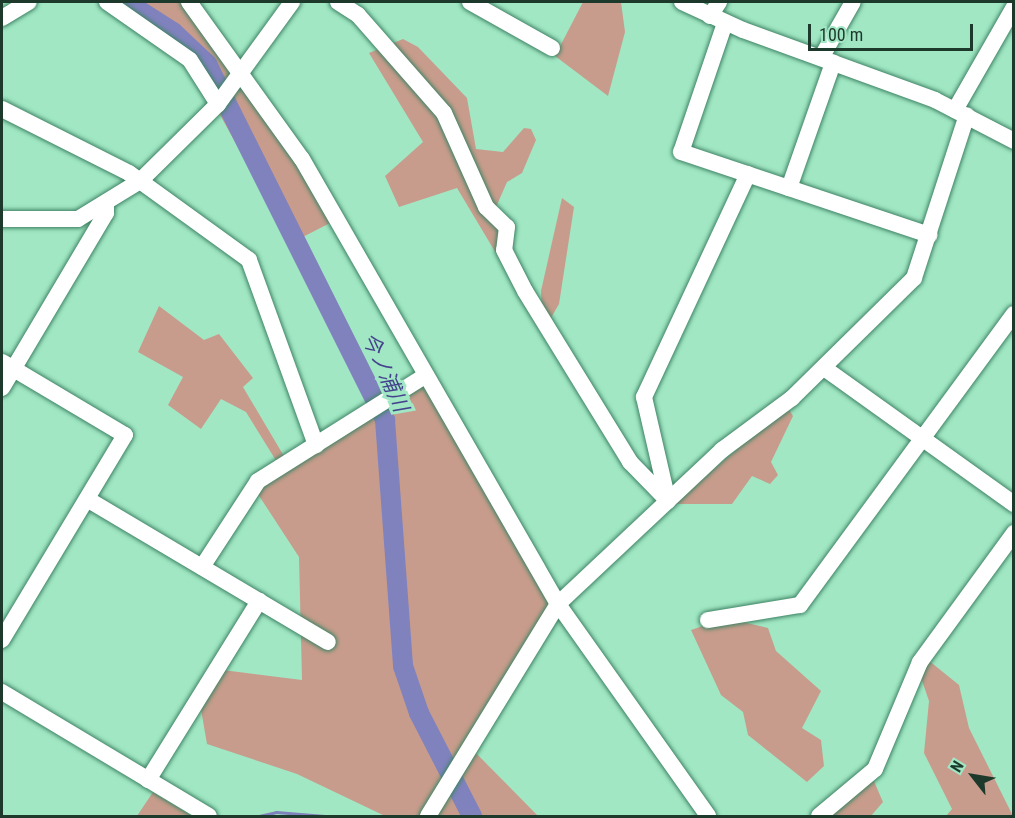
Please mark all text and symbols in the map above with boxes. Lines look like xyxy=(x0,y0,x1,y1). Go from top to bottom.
scale bar xyxy=(811,12,976,50)
text: 100 m xyxy=(819,24,863,45)
water label: 今ノ浦川 xyxy=(356,329,414,415)
north arrow xyxy=(943,746,1003,806)
text: N xyxy=(946,757,968,776)

